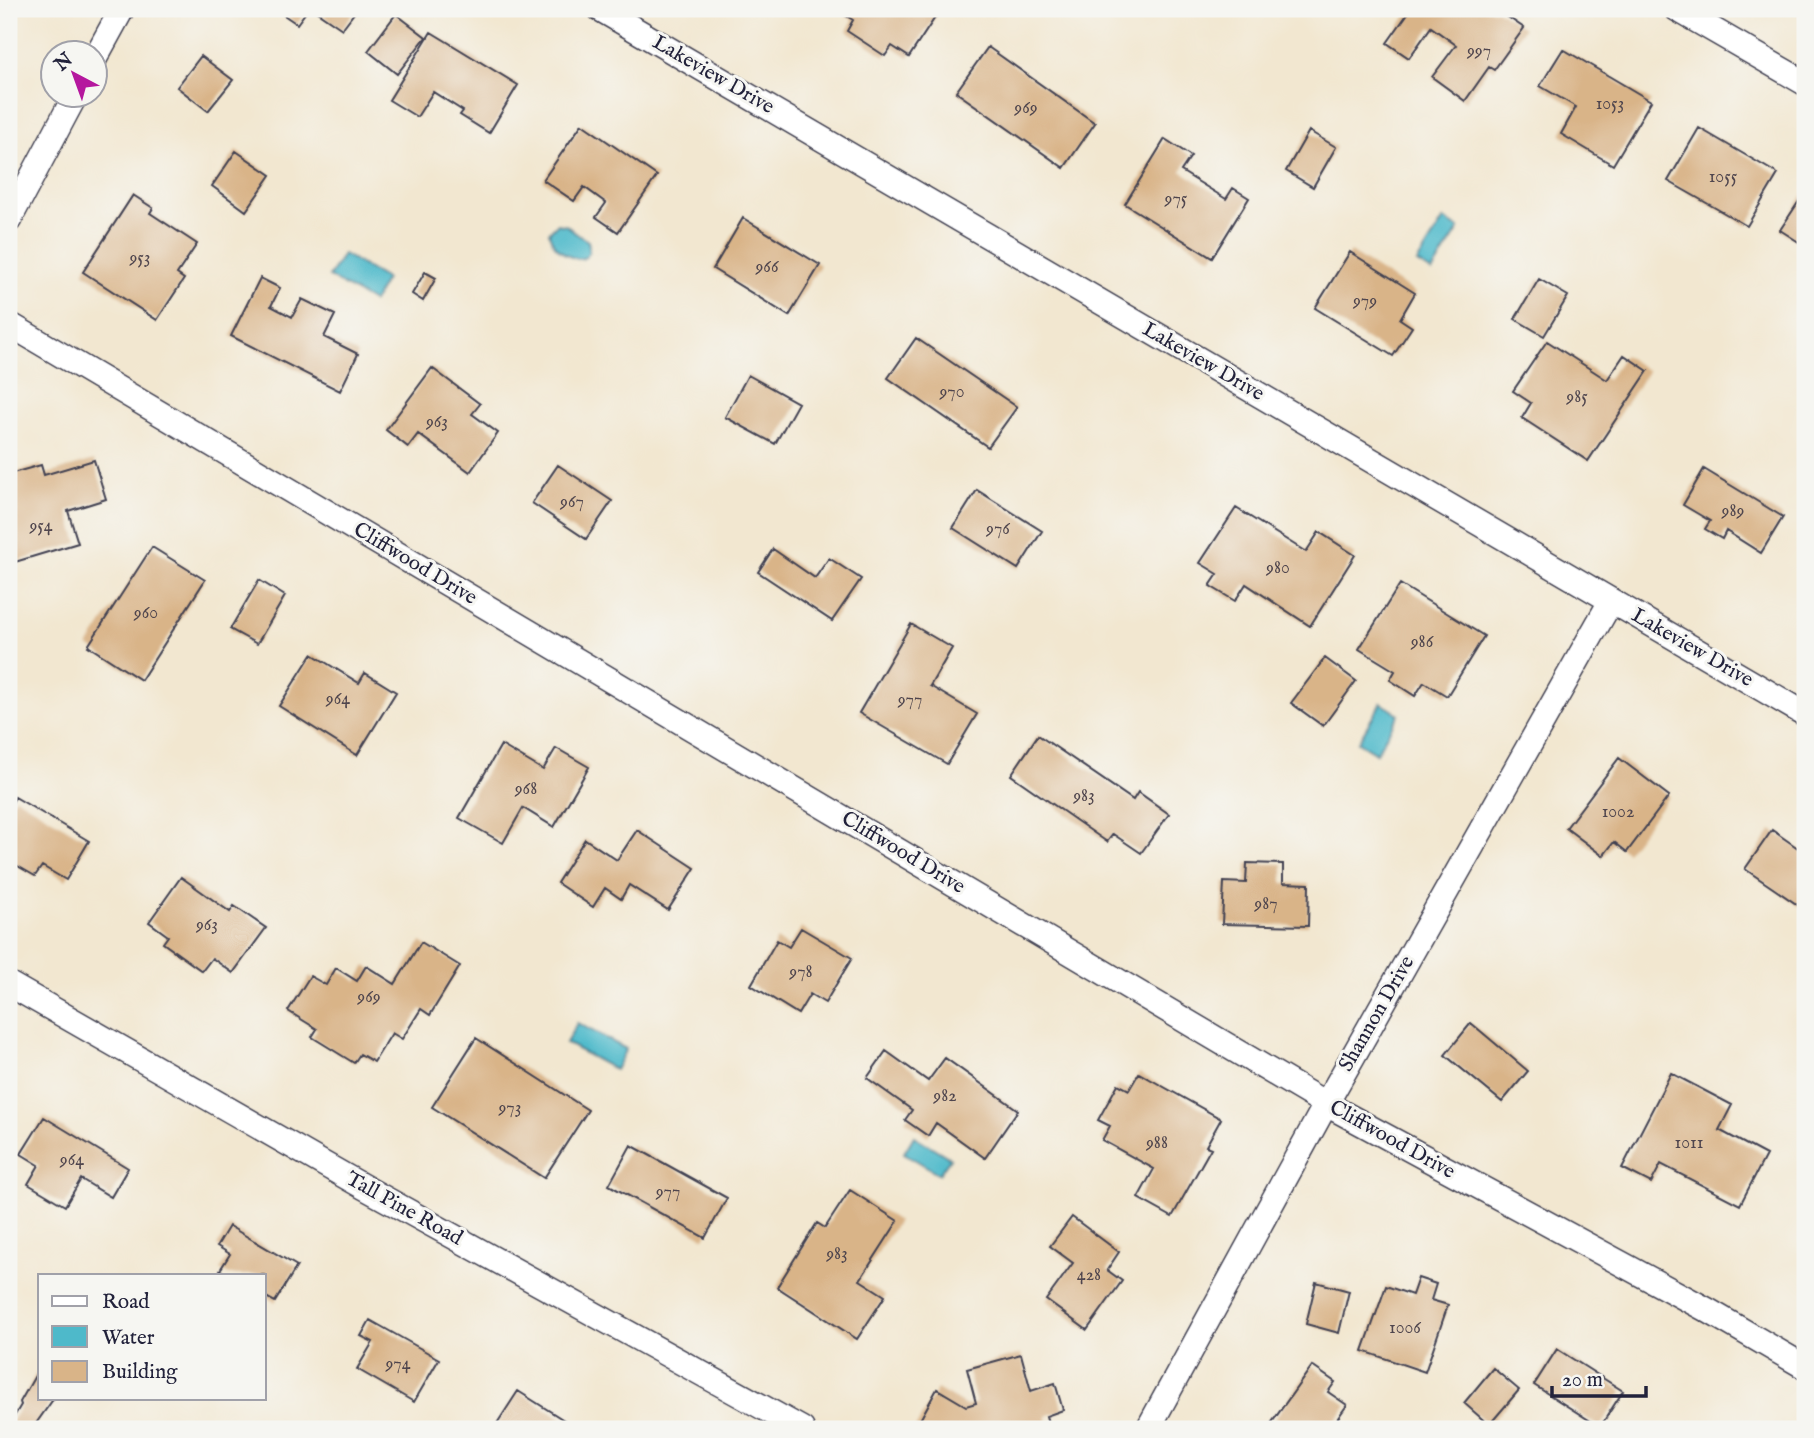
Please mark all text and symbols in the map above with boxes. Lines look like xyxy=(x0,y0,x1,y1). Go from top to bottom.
street label: Lakeview Drive xyxy=(647,29,779,121)
north arrow xyxy=(38,38,108,108)
house number: 997 xyxy=(1466,40,1491,63)
text: N xyxy=(49,48,79,78)
house number: 1053 xyxy=(1596,93,1624,116)
house number: 969 xyxy=(1013,97,1038,120)
house number: 1055 xyxy=(1709,166,1738,189)
house number: 975 xyxy=(1164,188,1188,211)
house number: 953 xyxy=(128,247,151,270)
house number: 966 xyxy=(754,256,779,279)
house number: 979 xyxy=(1352,290,1377,313)
street label: Lakeview Drive xyxy=(1137,316,1269,408)
house number: 970 xyxy=(938,381,965,404)
house number: 985 xyxy=(1565,386,1588,409)
house number: 963 xyxy=(425,411,448,434)
house number: 967 xyxy=(559,491,584,514)
house number: 989 xyxy=(1721,500,1744,523)
house number: 954 xyxy=(28,515,53,538)
street label: Cliffwood Drive xyxy=(348,516,482,612)
house number: 976 xyxy=(985,518,1010,541)
house number: 980 xyxy=(1265,557,1290,580)
house number: 960 xyxy=(133,602,158,625)
street label: Lakeview Drive xyxy=(1626,602,1758,694)
house number: 986 xyxy=(1410,631,1434,654)
house number: 964 xyxy=(325,688,350,711)
house number: 977 xyxy=(897,689,922,712)
house number: 968 xyxy=(514,778,537,801)
house number: 983 xyxy=(1072,785,1095,808)
house number: 1002 xyxy=(1602,801,1634,824)
street label: Cliffwood Drive xyxy=(836,805,970,901)
house number: 987 xyxy=(1253,893,1278,916)
house number: 963 xyxy=(195,914,218,937)
street label: Shannon Drive xyxy=(1333,951,1421,1077)
house number: 978 xyxy=(788,961,813,984)
house number: 969 xyxy=(356,986,381,1009)
house number: 982 xyxy=(932,1085,957,1108)
street label: Cliffwood Drive xyxy=(1324,1094,1460,1186)
house number: 973 xyxy=(497,1097,522,1120)
house number: 988 xyxy=(1145,1132,1168,1155)
house number: 1011 xyxy=(1675,1132,1703,1155)
house number: 964 xyxy=(59,1149,84,1172)
street label: Tall Pine Road xyxy=(341,1166,468,1253)
house number: 977 xyxy=(655,1181,680,1204)
house number: 983 xyxy=(825,1243,848,1266)
house number: 428 xyxy=(1077,1264,1101,1287)
legend xyxy=(38,1274,266,1400)
text: Road xyxy=(102,1289,150,1316)
house number: 1006 xyxy=(1389,1317,1421,1340)
text: Water xyxy=(102,1325,155,1352)
house number: 974 xyxy=(384,1353,411,1376)
scale bar xyxy=(1552,1354,1646,1398)
text: Building xyxy=(102,1359,178,1386)
text: 20 m xyxy=(1562,1367,1603,1394)

